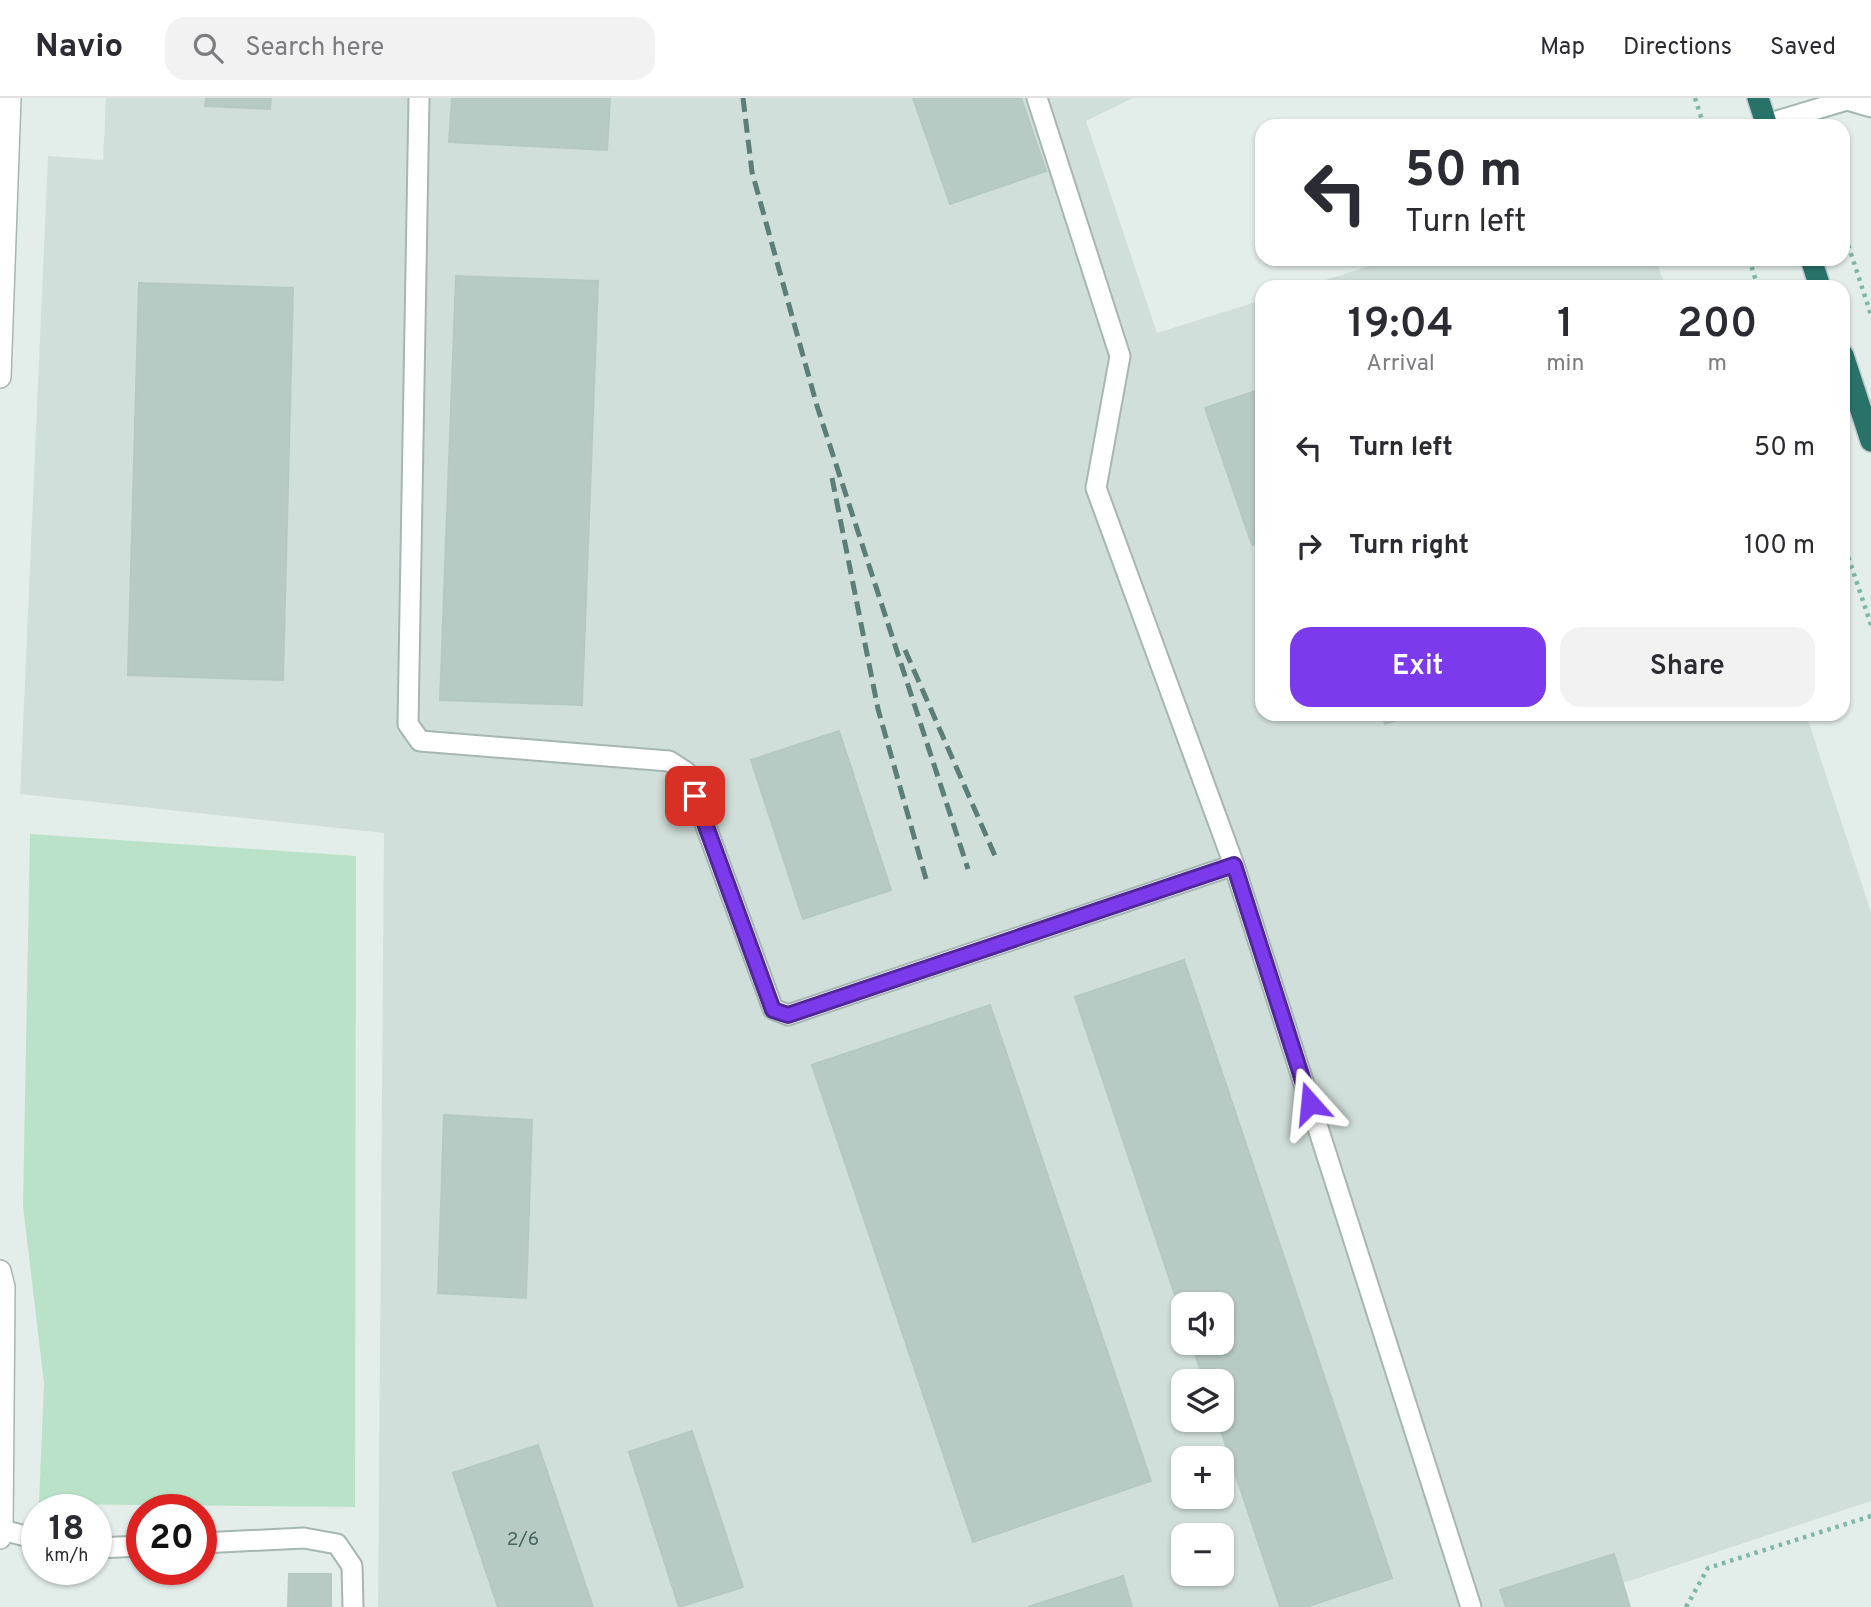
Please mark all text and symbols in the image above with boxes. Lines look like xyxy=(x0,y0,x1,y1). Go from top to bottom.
search box xyxy=(165,17,655,80)
text: Navio xyxy=(35,27,123,69)
icon: search xyxy=(189,29,227,67)
text: Search here xyxy=(245,32,384,65)
text: Map xyxy=(1540,33,1585,63)
text: Directions xyxy=(1623,33,1732,63)
text: Saved xyxy=(1770,33,1836,63)
text: 50 m xyxy=(1405,142,1522,204)
icon: left xyxy=(1290,147,1381,238)
text: Turn left xyxy=(1405,203,1526,243)
text: 19:04 xyxy=(1348,299,1454,352)
text: 1 xyxy=(1557,299,1573,352)
text: 200 xyxy=(1677,299,1757,352)
text: Arrival xyxy=(1366,350,1435,379)
text: min xyxy=(1546,350,1584,379)
text: m xyxy=(1707,350,1727,379)
icon: left xyxy=(1290,429,1328,467)
text: Turn left xyxy=(1349,432,1453,465)
text: 50 m xyxy=(1754,432,1815,465)
icon: right xyxy=(1290,527,1328,565)
text: Turn right xyxy=(1349,530,1469,563)
text: 100 m xyxy=(1744,530,1815,563)
button: Exit xyxy=(1290,627,1546,707)
button: Share xyxy=(1560,627,1815,707)
pin xyxy=(665,766,725,826)
icon: arrive xyxy=(676,777,714,815)
position arrow xyxy=(1273,1066,1347,1140)
map controls xyxy=(1171,1292,1234,1586)
button: sound xyxy=(1171,1292,1234,1355)
button: layers xyxy=(1171,1369,1234,1432)
button: + xyxy=(1171,1446,1234,1509)
speed limit sign: 20 xyxy=(126,1494,217,1585)
text: 18 xyxy=(48,1508,85,1552)
button: − xyxy=(1171,1523,1234,1586)
house number: 2/6 xyxy=(507,1528,539,1552)
text: km/h xyxy=(45,1545,88,1568)

